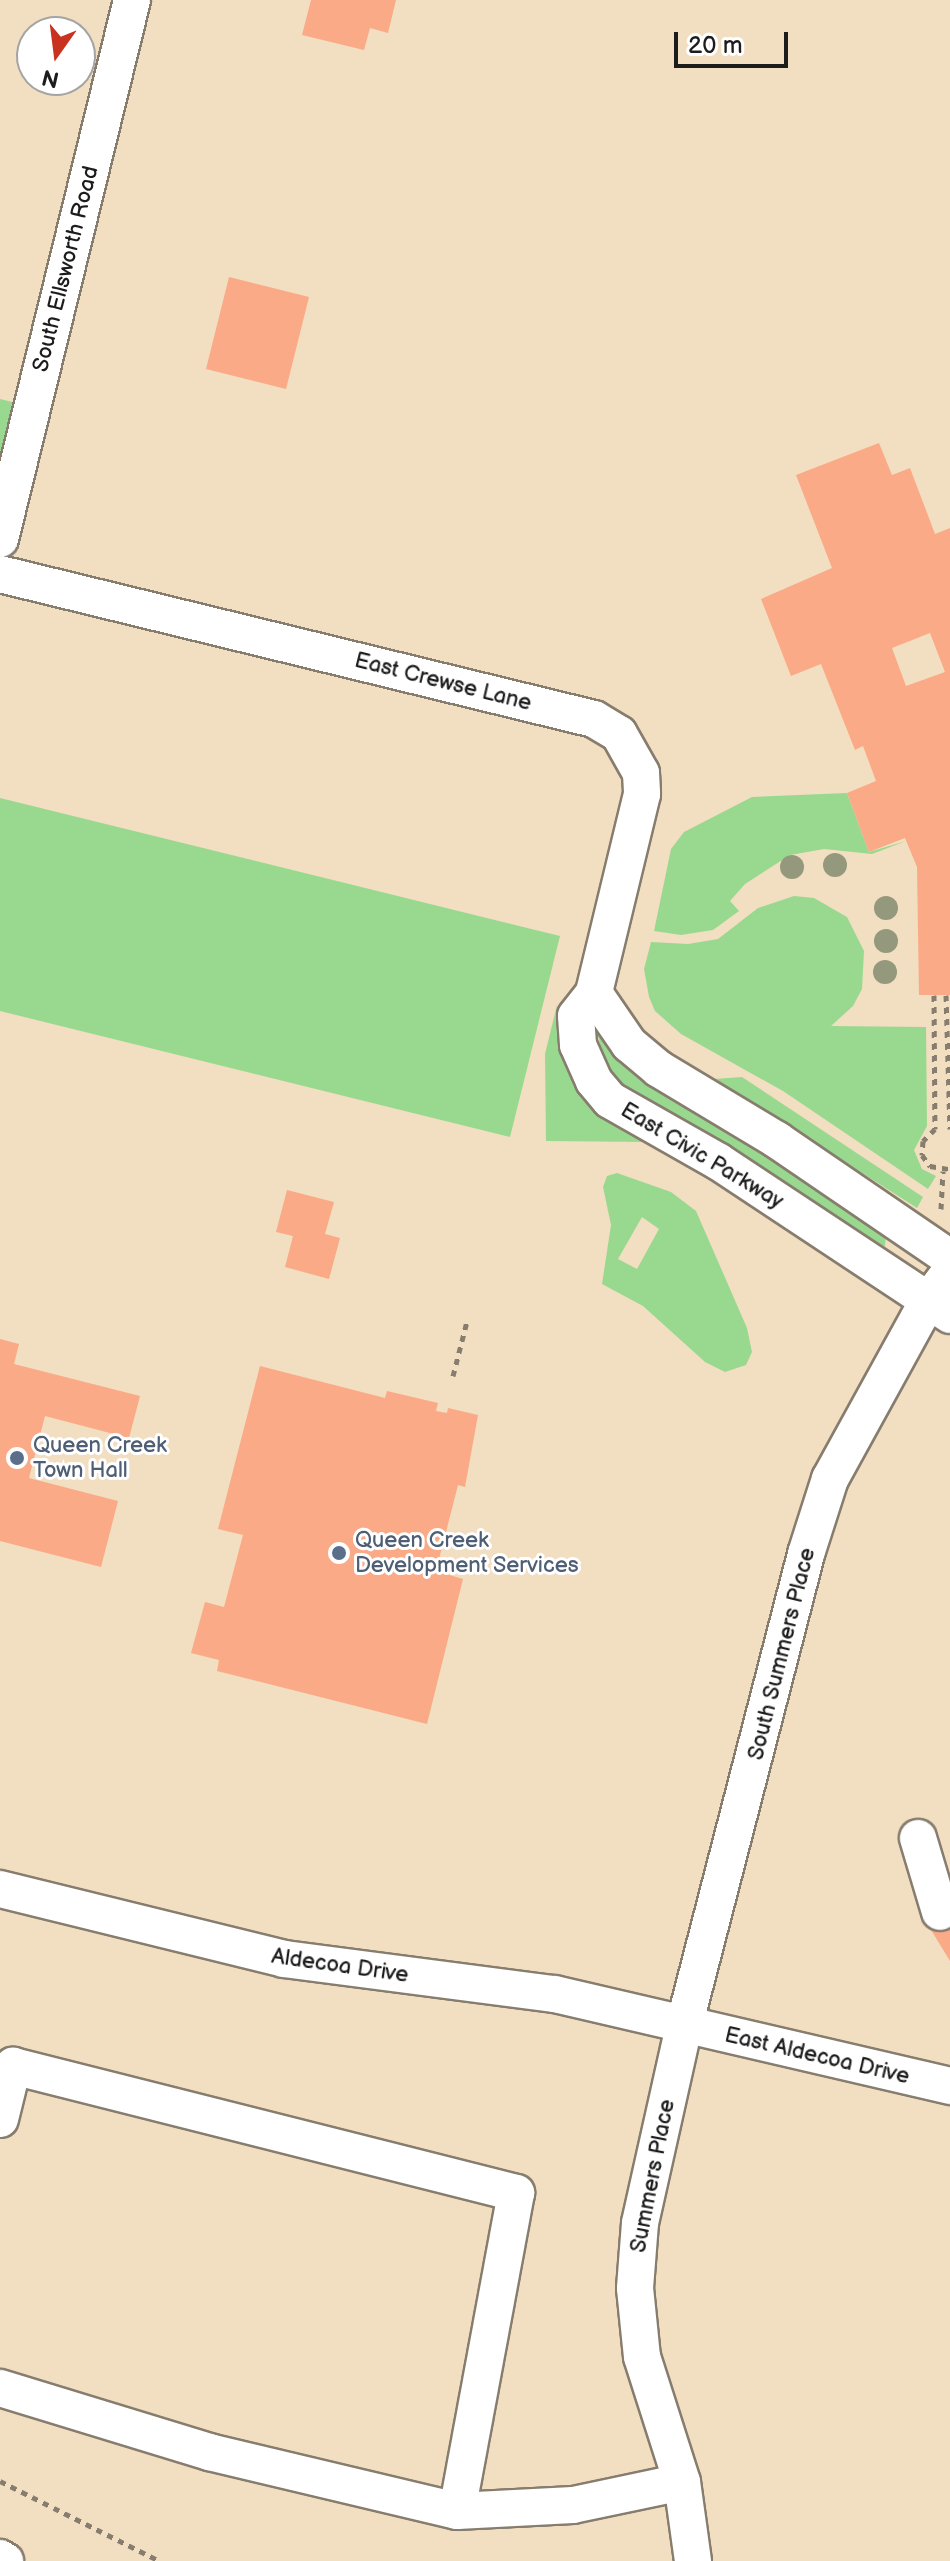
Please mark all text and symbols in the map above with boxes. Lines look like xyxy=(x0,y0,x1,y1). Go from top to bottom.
north arrow xyxy=(16,16,96,96)
scale bar xyxy=(678,16,792,66)
text: 20 m xyxy=(688,31,743,60)
text: N xyxy=(39,63,62,93)
street label: South Ellsworth Road xyxy=(28,163,104,375)
street label: East Crewse Lane xyxy=(352,647,534,717)
street label: East Civic Parkway xyxy=(616,1097,788,1215)
place label: Queen Creek Town Hall xyxy=(33,1432,167,1484)
marker: Queen Creek Town Hall xyxy=(8,1449,26,1467)
place label: Queen Creek Development Services xyxy=(355,1527,579,1578)
marker: Queen Creek Development Services xyxy=(330,1544,348,1562)
street label: South Summers Place xyxy=(743,1545,821,1763)
street label: Aldecoa Drive xyxy=(270,1943,410,1989)
street label: East Aldecoa Drive xyxy=(722,2022,912,2090)
street label: Summers Place xyxy=(625,2097,681,2255)

